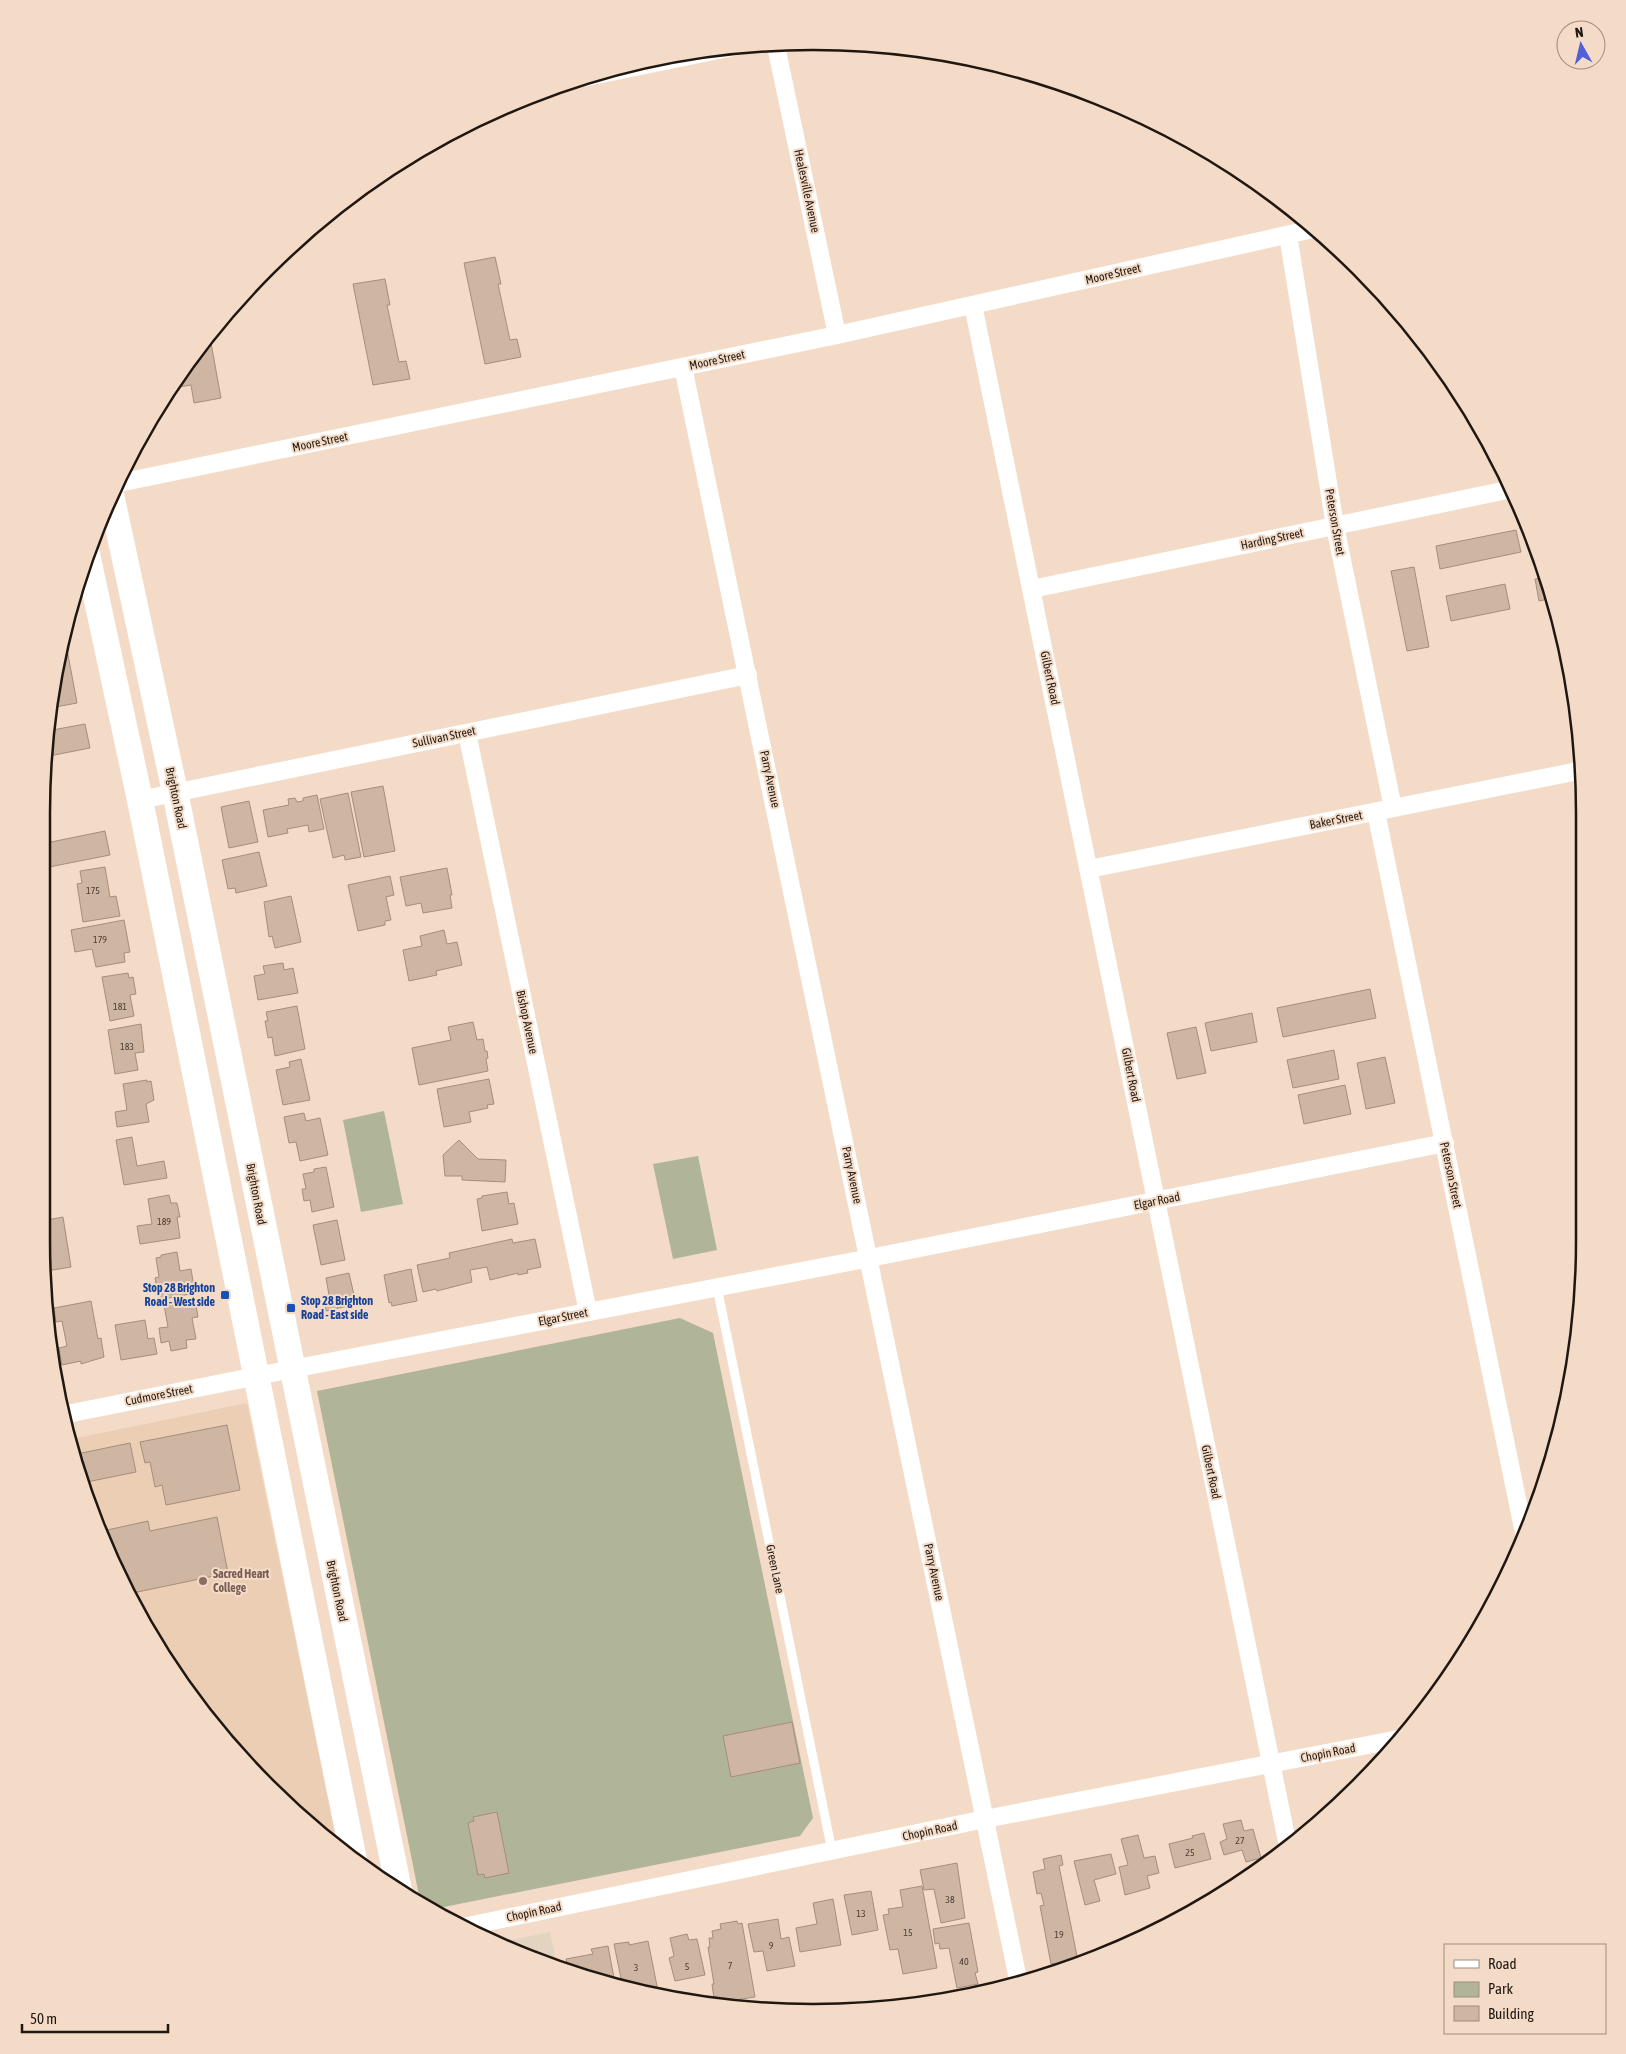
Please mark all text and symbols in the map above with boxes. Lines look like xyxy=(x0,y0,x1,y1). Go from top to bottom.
north arrow xyxy=(1556,20,1606,70)
text: N xyxy=(1574,24,1584,41)
street label: Healesville Avenue xyxy=(791,148,823,234)
street label: Moore Street xyxy=(1084,261,1143,287)
street label: Moore Street xyxy=(688,347,747,373)
street label: Moore Street xyxy=(291,429,350,455)
street label: Peterson Street xyxy=(1322,488,1348,557)
street label: Harding Street xyxy=(1239,525,1305,552)
street label: Gilbert Road xyxy=(1037,650,1063,706)
street label: Sullivan Street xyxy=(411,723,477,751)
street label: Parry Avenue xyxy=(757,749,783,809)
street label: Brighton Road xyxy=(163,766,189,830)
street label: Baker Street xyxy=(1309,808,1364,832)
house number: 175 xyxy=(86,885,100,896)
house number: 179 xyxy=(93,934,107,945)
street label: Bishop Avenue xyxy=(513,989,541,1055)
house number: 181 xyxy=(113,1001,127,1012)
house number: 183 xyxy=(120,1041,134,1052)
street label: Gilbert Road xyxy=(1119,1047,1143,1103)
street label: Peterson Street xyxy=(1437,1141,1465,1210)
street label: Parry Avenue xyxy=(839,1145,865,1205)
street label: Brighton Road xyxy=(243,1162,269,1226)
street label: Elgar Road xyxy=(1133,1190,1181,1212)
house number: 189 xyxy=(157,1216,171,1227)
place label: Stop 28 Brighton Road - West side xyxy=(143,1281,216,1309)
marker: Stop 28 Brighton Road - West side xyxy=(219,1289,231,1301)
place label: Stop 28 Brighton Road - East side xyxy=(301,1294,373,1322)
marker: Stop 28 Brighton Road - East side xyxy=(285,1302,297,1314)
street label: Elgar Street xyxy=(537,1305,589,1329)
street label: Cudmore Street xyxy=(124,1382,194,1408)
street label: Gilbert Road xyxy=(1198,1444,1224,1500)
street label: Parry Avenue xyxy=(921,1542,947,1602)
street label: Green Lane xyxy=(763,1543,787,1595)
street label: Brighton Road xyxy=(324,1559,350,1623)
place label: Sacred Heart College xyxy=(213,1567,270,1595)
marker: Sacred Heart College xyxy=(197,1575,209,1587)
street label: Chopin Road xyxy=(1299,1741,1357,1765)
street label: Chopin Road xyxy=(901,1818,959,1844)
house number: 27 xyxy=(1235,1835,1245,1846)
house number: 25 xyxy=(1185,1847,1195,1858)
house number: 38 xyxy=(945,1894,955,1905)
street label: Chopin Road xyxy=(505,1899,563,1925)
house number: 13 xyxy=(856,1908,866,1919)
house number: 15 xyxy=(903,1927,913,1938)
house number: 19 xyxy=(1054,1929,1064,1940)
house number: 9 xyxy=(769,1940,774,1951)
legend xyxy=(1444,1944,1606,2034)
text: Road xyxy=(1488,1955,1517,1972)
house number: 40 xyxy=(959,1956,969,1967)
house number: 7 xyxy=(728,1960,733,1971)
house number: 5 xyxy=(685,1961,690,1972)
house number: 3 xyxy=(634,1962,639,1973)
text: Park xyxy=(1488,1980,1513,1997)
scale bar xyxy=(22,2002,169,2034)
text: Building xyxy=(1488,2005,1534,2022)
text: 50 m xyxy=(30,2010,57,2027)

